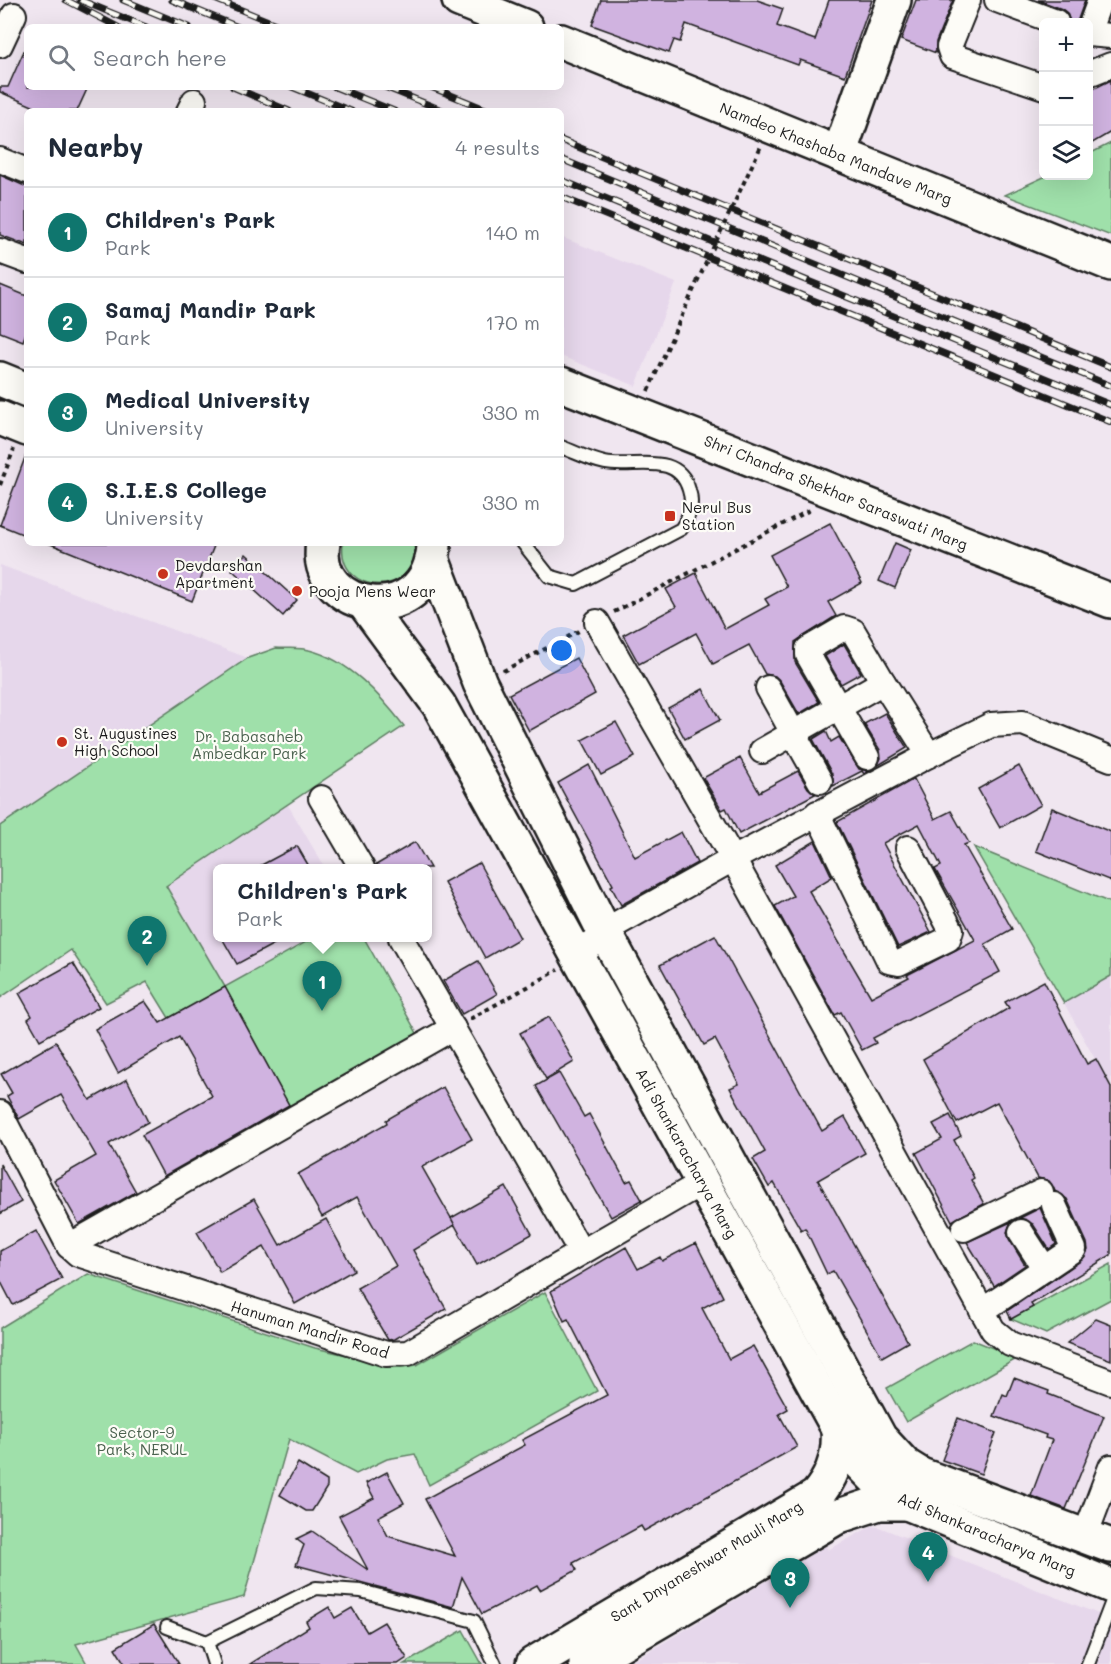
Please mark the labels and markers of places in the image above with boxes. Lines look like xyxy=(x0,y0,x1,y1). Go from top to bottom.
place label: Nerul Bus Station xyxy=(682,497,751,534)
marker: Nerul Bus Station xyxy=(663,509,677,523)
place label: Devdarshan Apartment xyxy=(175,555,262,592)
marker: Devdarshan Apartment xyxy=(156,567,170,581)
place label: Pooja Mens Wear xyxy=(309,581,436,601)
marker: Pooja Mens Wear xyxy=(290,584,304,598)
place label: St. Augustines High School xyxy=(74,723,177,760)
marker: St. Augustines High School xyxy=(55,735,69,749)
pin: 2 xyxy=(128,916,166,966)
pin: 1 xyxy=(302,962,342,1011)
pin: 4 xyxy=(908,1532,948,1582)
pin: 3 xyxy=(770,1558,810,1608)

